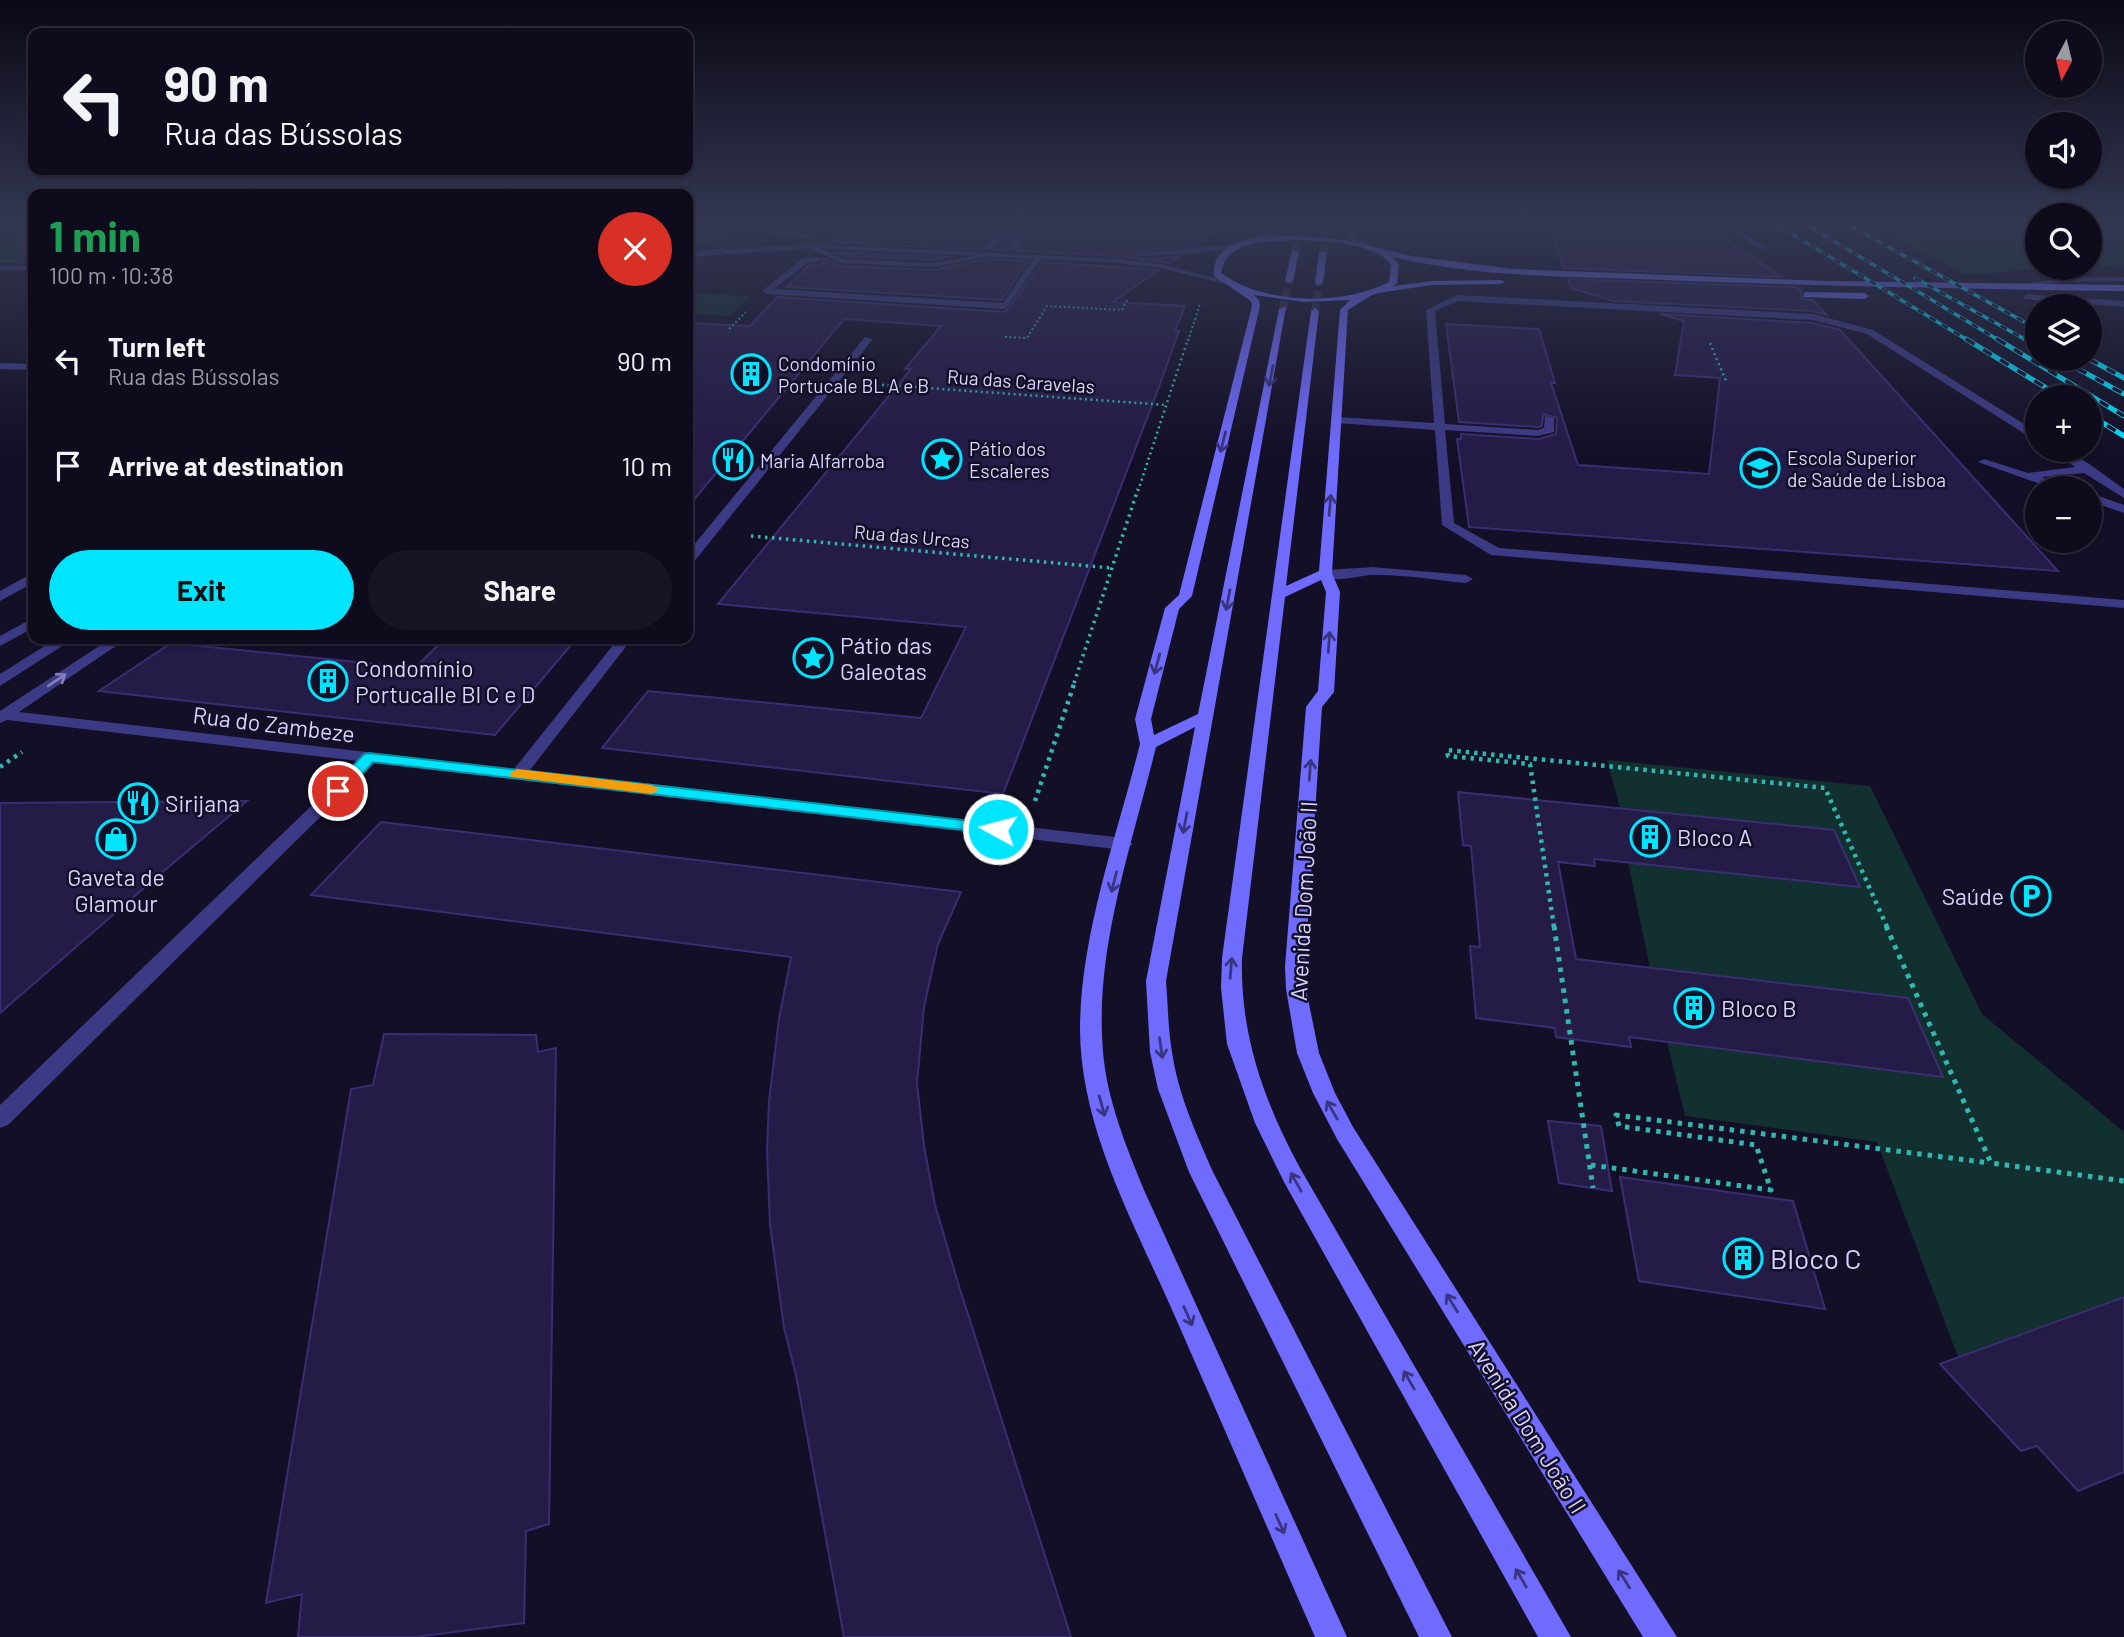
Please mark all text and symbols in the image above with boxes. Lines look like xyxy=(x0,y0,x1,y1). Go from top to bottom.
north arrow xyxy=(2025,21,2102,98)
map controls xyxy=(2025,21,2102,553)
text: 90 m xyxy=(164,53,269,112)
icon: left xyxy=(49,56,140,147)
button: sound xyxy=(2025,112,2102,189)
text: Rua das Bússolas xyxy=(164,113,403,151)
button: search xyxy=(2025,203,2102,280)
text: 1 min xyxy=(49,210,141,260)
button: close xyxy=(598,212,672,286)
text: 100 m · 10:38 xyxy=(49,261,173,289)
button: layers xyxy=(2025,294,2102,371)
text: Turn left xyxy=(108,331,206,362)
icon: left xyxy=(49,342,87,380)
text: 90 m xyxy=(617,345,672,376)
place label: Condomínio Portucale BL A e B xyxy=(778,352,929,397)
building icon: Condomínio Portucale BL A e B xyxy=(730,353,772,395)
text: Rua das Bússolas xyxy=(108,362,280,390)
street label: Rua das Caravelas xyxy=(946,364,1096,398)
one-way arrow xyxy=(1263,364,1277,387)
button: + xyxy=(2025,385,2102,462)
one-way arrow xyxy=(1216,430,1229,453)
place label: Pátio dos Escaleres xyxy=(969,437,1050,482)
place icon: Pátio dos Escaleres xyxy=(921,438,963,480)
restaurant icon: Maria Alfarroba xyxy=(712,439,754,481)
place label: Escola Superior de Saúde de Lisboa xyxy=(1787,446,1946,491)
icon: arrive xyxy=(49,447,87,485)
school or university icon: Escola Superior de Saúde de Lisboa xyxy=(1739,447,1781,489)
place label: Maria Alfarroba xyxy=(760,449,885,472)
text: Arrive at destination xyxy=(108,450,344,481)
text: 10 m xyxy=(622,450,672,481)
button: − xyxy=(2025,476,2102,553)
one-way arrow xyxy=(1324,494,1337,516)
street label: Rua das Urcas xyxy=(853,519,971,553)
button: Exit xyxy=(49,550,354,630)
button: Share xyxy=(368,550,672,630)
one-way arrow xyxy=(1220,588,1234,611)
place label: Pátio das Galeotas xyxy=(840,631,932,685)
one-way arrow xyxy=(1323,631,1336,654)
place icon: Pátio das Galeotas xyxy=(792,637,834,679)
one-way arrow xyxy=(1150,652,1163,675)
place label: Condomínio Portucalle Bl C e D xyxy=(355,654,535,708)
building icon: Condomínio Portucalle Bl C e D xyxy=(307,660,349,702)
one-way arrow xyxy=(47,673,66,687)
street label: Rua do Zambeze xyxy=(191,700,357,748)
one-way arrow xyxy=(1304,759,1317,781)
pin xyxy=(308,761,368,821)
icon: arrive xyxy=(319,772,357,810)
restaurant icon: Sirijana xyxy=(117,782,159,824)
place label: Sirijana xyxy=(165,789,240,817)
position arrow xyxy=(961,792,1035,866)
street label: Avenida Dom João II xyxy=(1284,800,1322,1002)
one-way arrow xyxy=(1178,811,1191,834)
building icon: Bloco A xyxy=(1629,816,1671,858)
shop icon: Gaveta de Glamour xyxy=(95,818,137,860)
place label: Bloco A xyxy=(1677,823,1752,851)
place label: Gaveta de Glamour xyxy=(67,863,165,917)
one-way arrow xyxy=(1107,870,1120,893)
parking icon: Saúde xyxy=(2010,875,2052,917)
place label: Saúde xyxy=(1942,882,2004,910)
one-way arrow xyxy=(1225,958,1238,980)
building icon: Bloco B xyxy=(1673,987,1715,1029)
place label: Bloco B xyxy=(1721,994,1797,1022)
one-way arrow xyxy=(1154,1036,1167,1059)
one-way arrow xyxy=(1096,1094,1109,1116)
one-way arrow xyxy=(1325,1100,1338,1121)
one-way arrow xyxy=(1289,1173,1303,1193)
building icon: Bloco C xyxy=(1722,1237,1764,1279)
place label: Bloco C xyxy=(1770,1241,1862,1275)
one-way arrow xyxy=(1444,1294,1458,1314)
one-way arrow xyxy=(1182,1305,1195,1326)
street label: Avenida Dom João II xyxy=(1463,1334,1593,1518)
one-way arrow xyxy=(1402,1370,1415,1391)
one-way arrow xyxy=(1274,1513,1287,1534)
one-way arrow xyxy=(1514,1568,1528,1588)
one-way arrow xyxy=(1617,1570,1631,1590)

